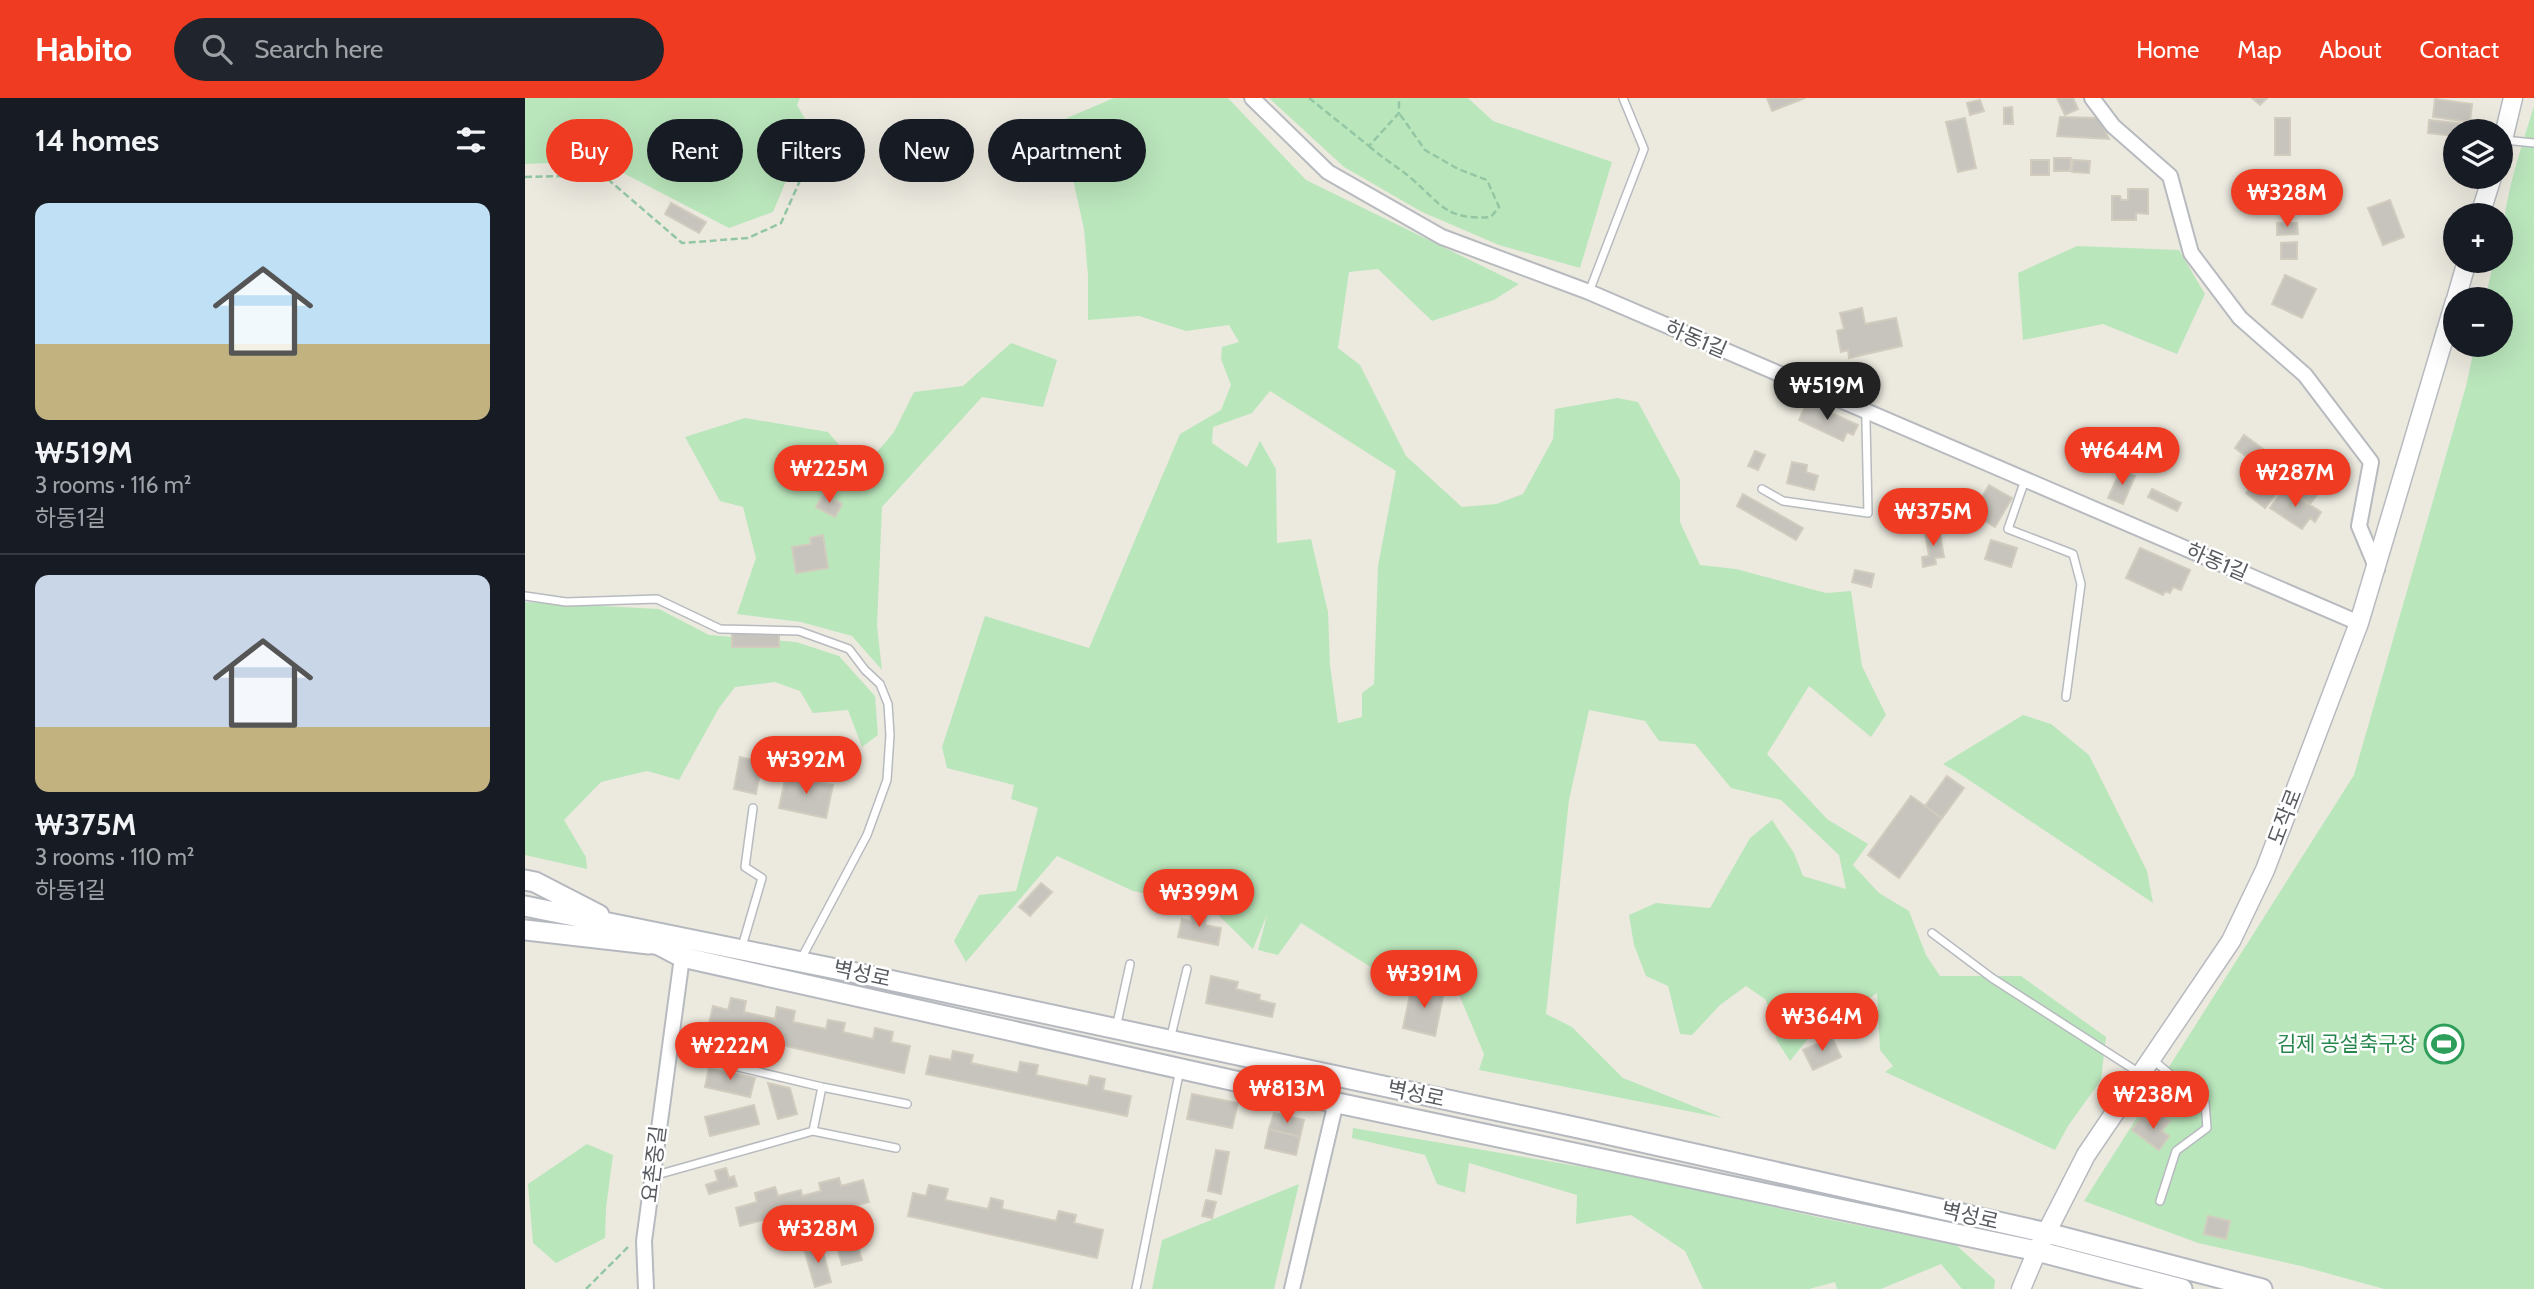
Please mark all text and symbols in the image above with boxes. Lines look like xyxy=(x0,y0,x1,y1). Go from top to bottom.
search box xyxy=(174,18,664,81)
text: Habito xyxy=(35,29,132,69)
icon: search xyxy=(198,30,236,68)
text: Search here xyxy=(254,33,383,65)
text: Home xyxy=(2136,35,2199,64)
text: Map xyxy=(2237,35,2282,64)
text: About xyxy=(2320,35,2382,64)
text: Contact xyxy=(2420,35,2499,64)
chip: Buy xyxy=(546,119,633,182)
chip: Rent xyxy=(647,119,743,182)
chip: Filters xyxy=(757,119,865,182)
chip: New xyxy=(879,119,974,182)
chip: Apartment xyxy=(988,119,1146,182)
map controls xyxy=(2443,119,2513,357)
button: layers xyxy=(2443,119,2513,189)
icon: filters xyxy=(452,121,490,159)
text: 14 homes xyxy=(35,122,159,159)
pin: ₩328M xyxy=(2238,170,2336,229)
text: ₩328M xyxy=(2247,178,2327,206)
button: + xyxy=(2443,203,2513,273)
icon: home xyxy=(200,248,326,374)
button: − xyxy=(2443,287,2513,357)
street label: 하동1길 xyxy=(1661,314,1731,363)
pin: ₩519M xyxy=(1778,362,1876,422)
text: ₩519M xyxy=(1790,371,1864,399)
pin: ₩644M xyxy=(2073,428,2171,487)
text: ₩519M xyxy=(35,434,133,471)
text: ₩644M xyxy=(2081,436,2163,464)
pin: ₩225M xyxy=(780,446,878,505)
pin: ₩287M xyxy=(2246,450,2344,509)
text: ₩225M xyxy=(790,454,868,482)
text: ₩287M xyxy=(2256,458,2334,486)
text: 3 rooms · 116 m² xyxy=(35,471,191,499)
pin: ₩375M xyxy=(1884,489,1982,548)
text: ₩375M xyxy=(1894,497,1972,525)
text: 하동1길 xyxy=(35,504,106,532)
street label: 하동1길 xyxy=(2182,537,2252,586)
icon: home xyxy=(200,620,326,746)
pin: ₩392M xyxy=(757,736,855,796)
text: ₩392M xyxy=(767,745,845,773)
street label: 도작로 xyxy=(2262,785,2307,848)
text: ₩375M xyxy=(35,806,137,843)
text: 3 rooms · 110 m² xyxy=(35,843,194,871)
pin: ₩399M xyxy=(1150,870,1248,929)
text: 하동1길 xyxy=(35,876,106,904)
text: ₩399M xyxy=(1159,878,1239,906)
pin: ₩391M xyxy=(1375,950,1473,1010)
street label: 벽성로 xyxy=(831,955,893,992)
text: ₩391M xyxy=(1386,959,1462,987)
pin: ₩364M xyxy=(1773,993,1871,1053)
text: ₩364M xyxy=(1781,1002,1863,1030)
pin: ₩222M xyxy=(681,1023,779,1082)
sports icon: 김제 공설축구장 xyxy=(2423,1023,2465,1065)
text: ₩222M xyxy=(691,1031,769,1059)
place label: 김제 공설축구장 xyxy=(2277,1031,2417,1056)
pin: ₩813M xyxy=(1238,1066,1336,1125)
pin: ₩238M xyxy=(2104,1072,2202,1131)
text: ₩813M xyxy=(1249,1074,1325,1102)
street label: 벽성로 xyxy=(1385,1075,1447,1112)
text: ₩238M xyxy=(2113,1080,2193,1108)
street label: 요촌중길 xyxy=(636,1124,671,1204)
street label: 벽성로 xyxy=(1939,1197,2001,1234)
pin: ₩328M xyxy=(769,1206,867,1265)
text: ₩328M xyxy=(778,1214,858,1242)

